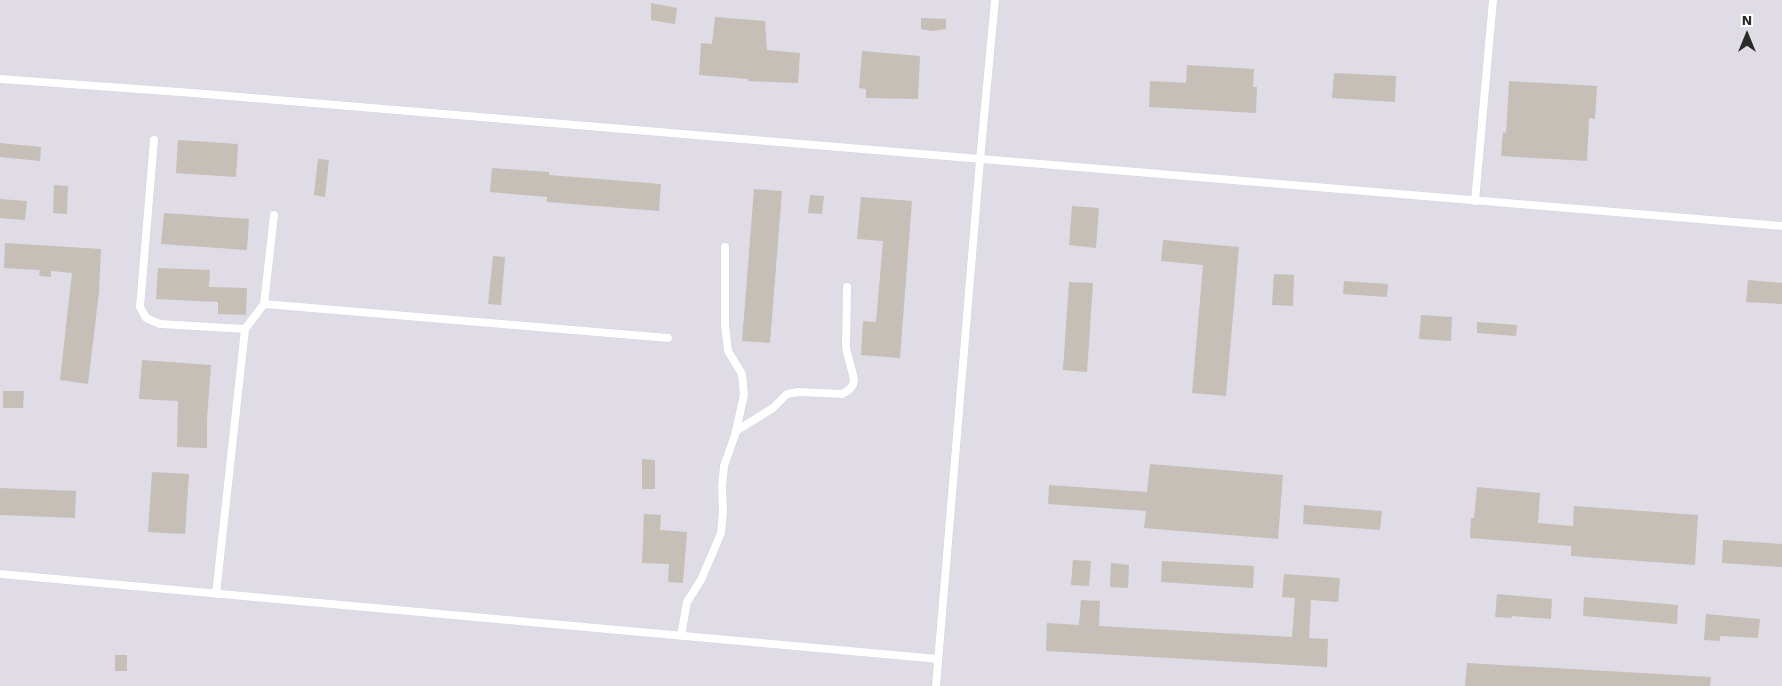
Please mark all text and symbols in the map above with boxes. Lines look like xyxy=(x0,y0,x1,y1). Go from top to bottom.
north arrow xyxy=(1722,10,1772,60)
text: N xyxy=(1742,12,1752,28)

